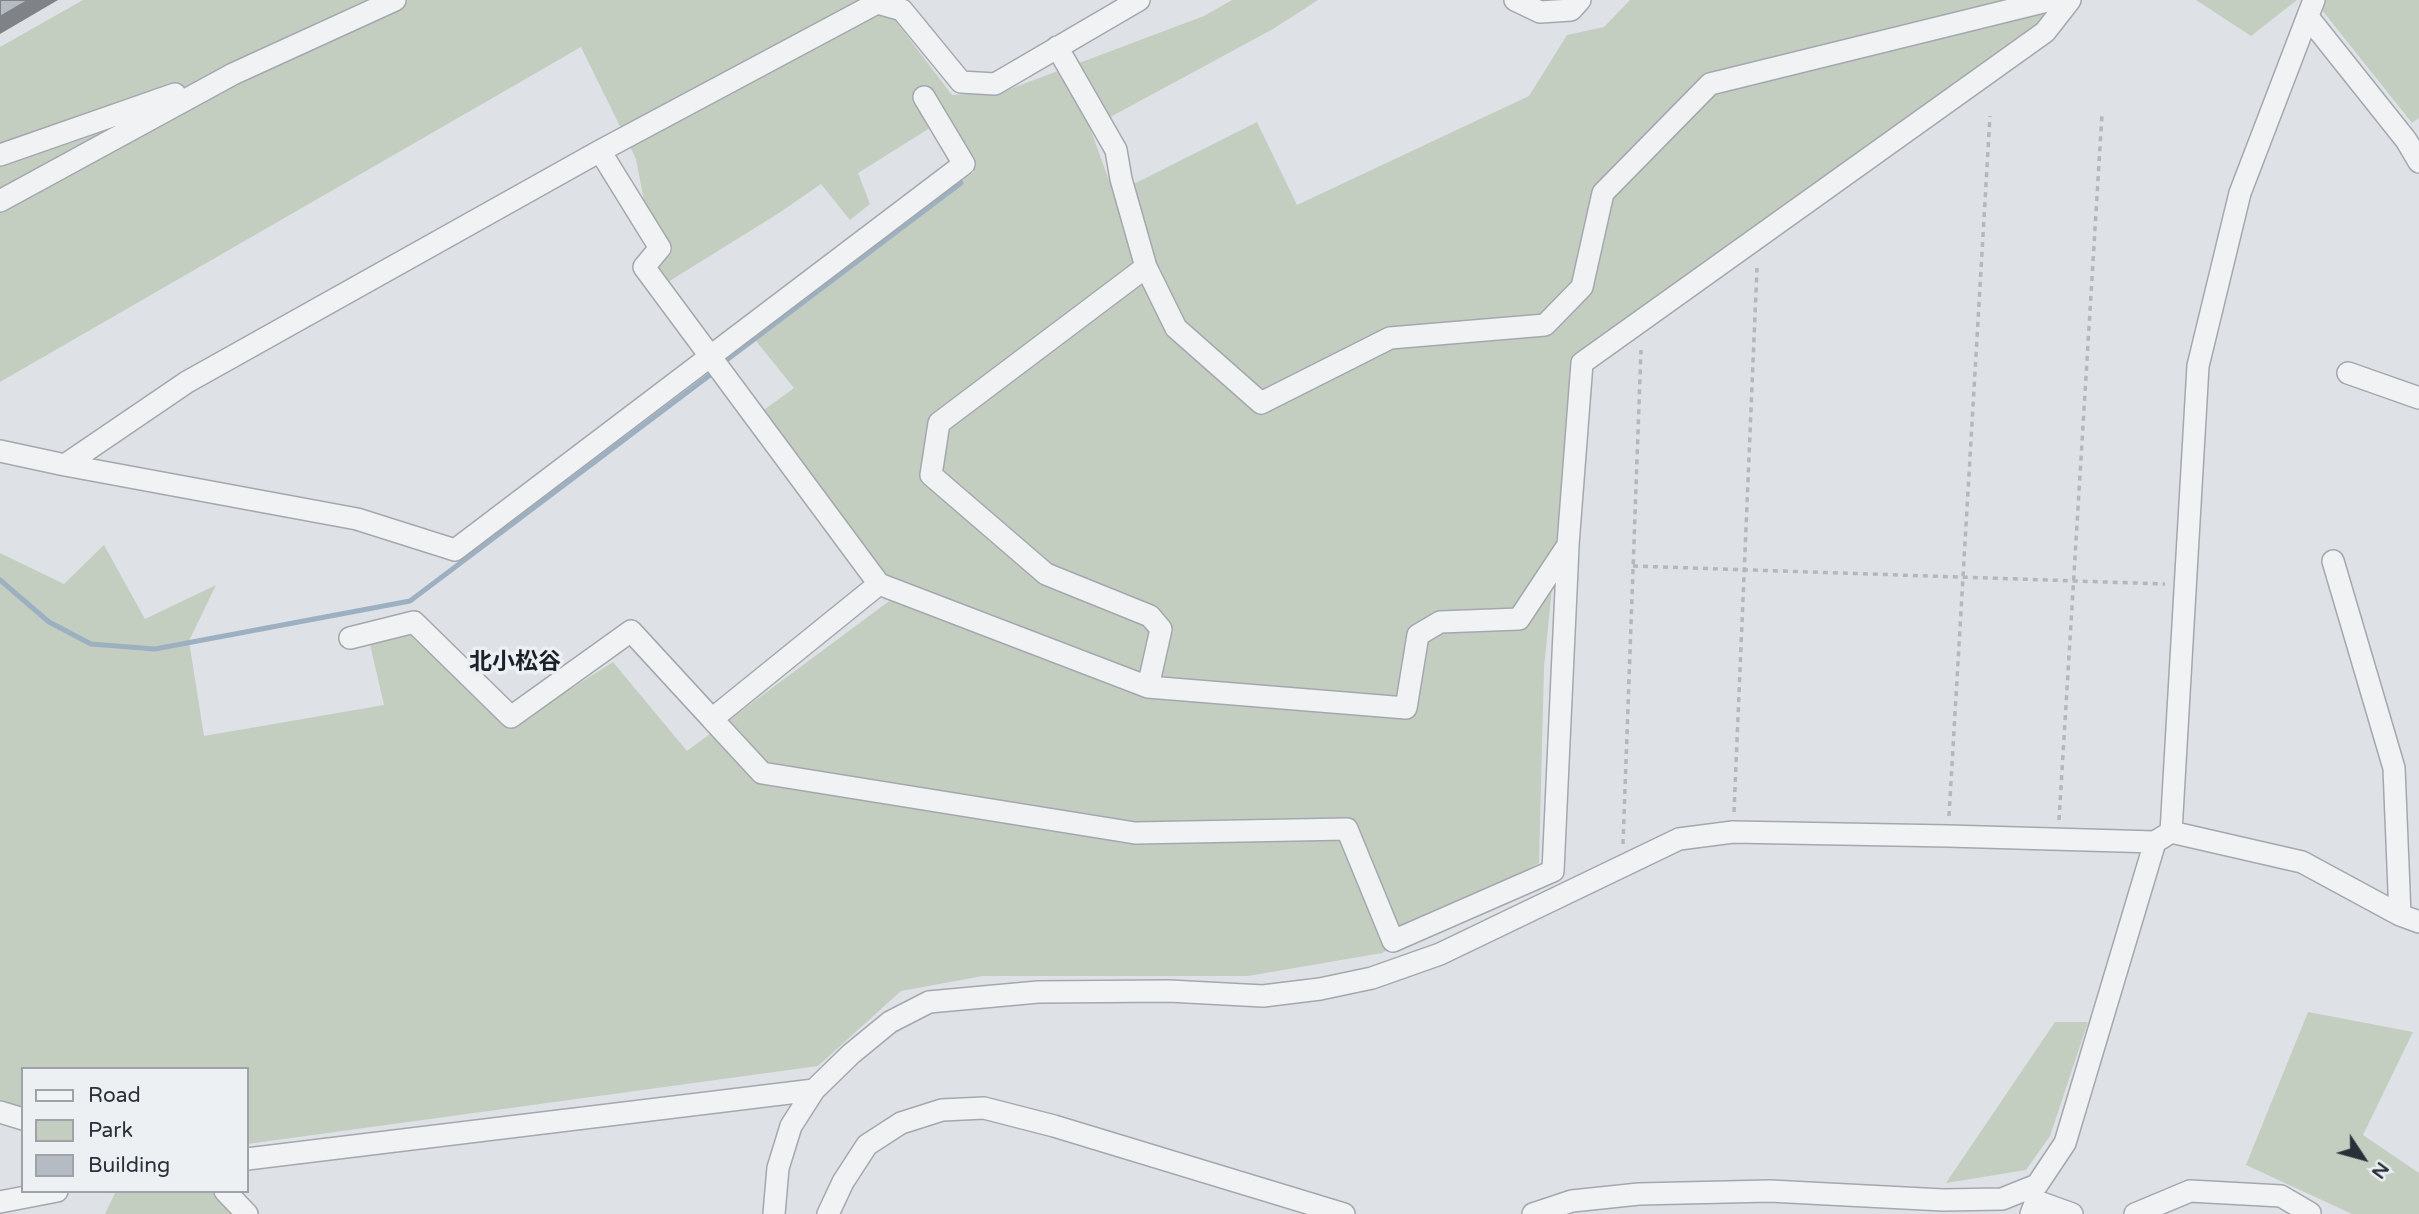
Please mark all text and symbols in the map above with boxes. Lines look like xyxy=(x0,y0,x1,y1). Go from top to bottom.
district label: 北小松谷 xyxy=(469,649,561,677)
legend xyxy=(21,1067,248,1193)
text: Road xyxy=(88,1083,141,1108)
text: Park xyxy=(88,1118,133,1143)
north arrow xyxy=(2328,1123,2398,1193)
text: Building xyxy=(88,1153,170,1178)
text: N xyxy=(2367,1158,2393,1183)

